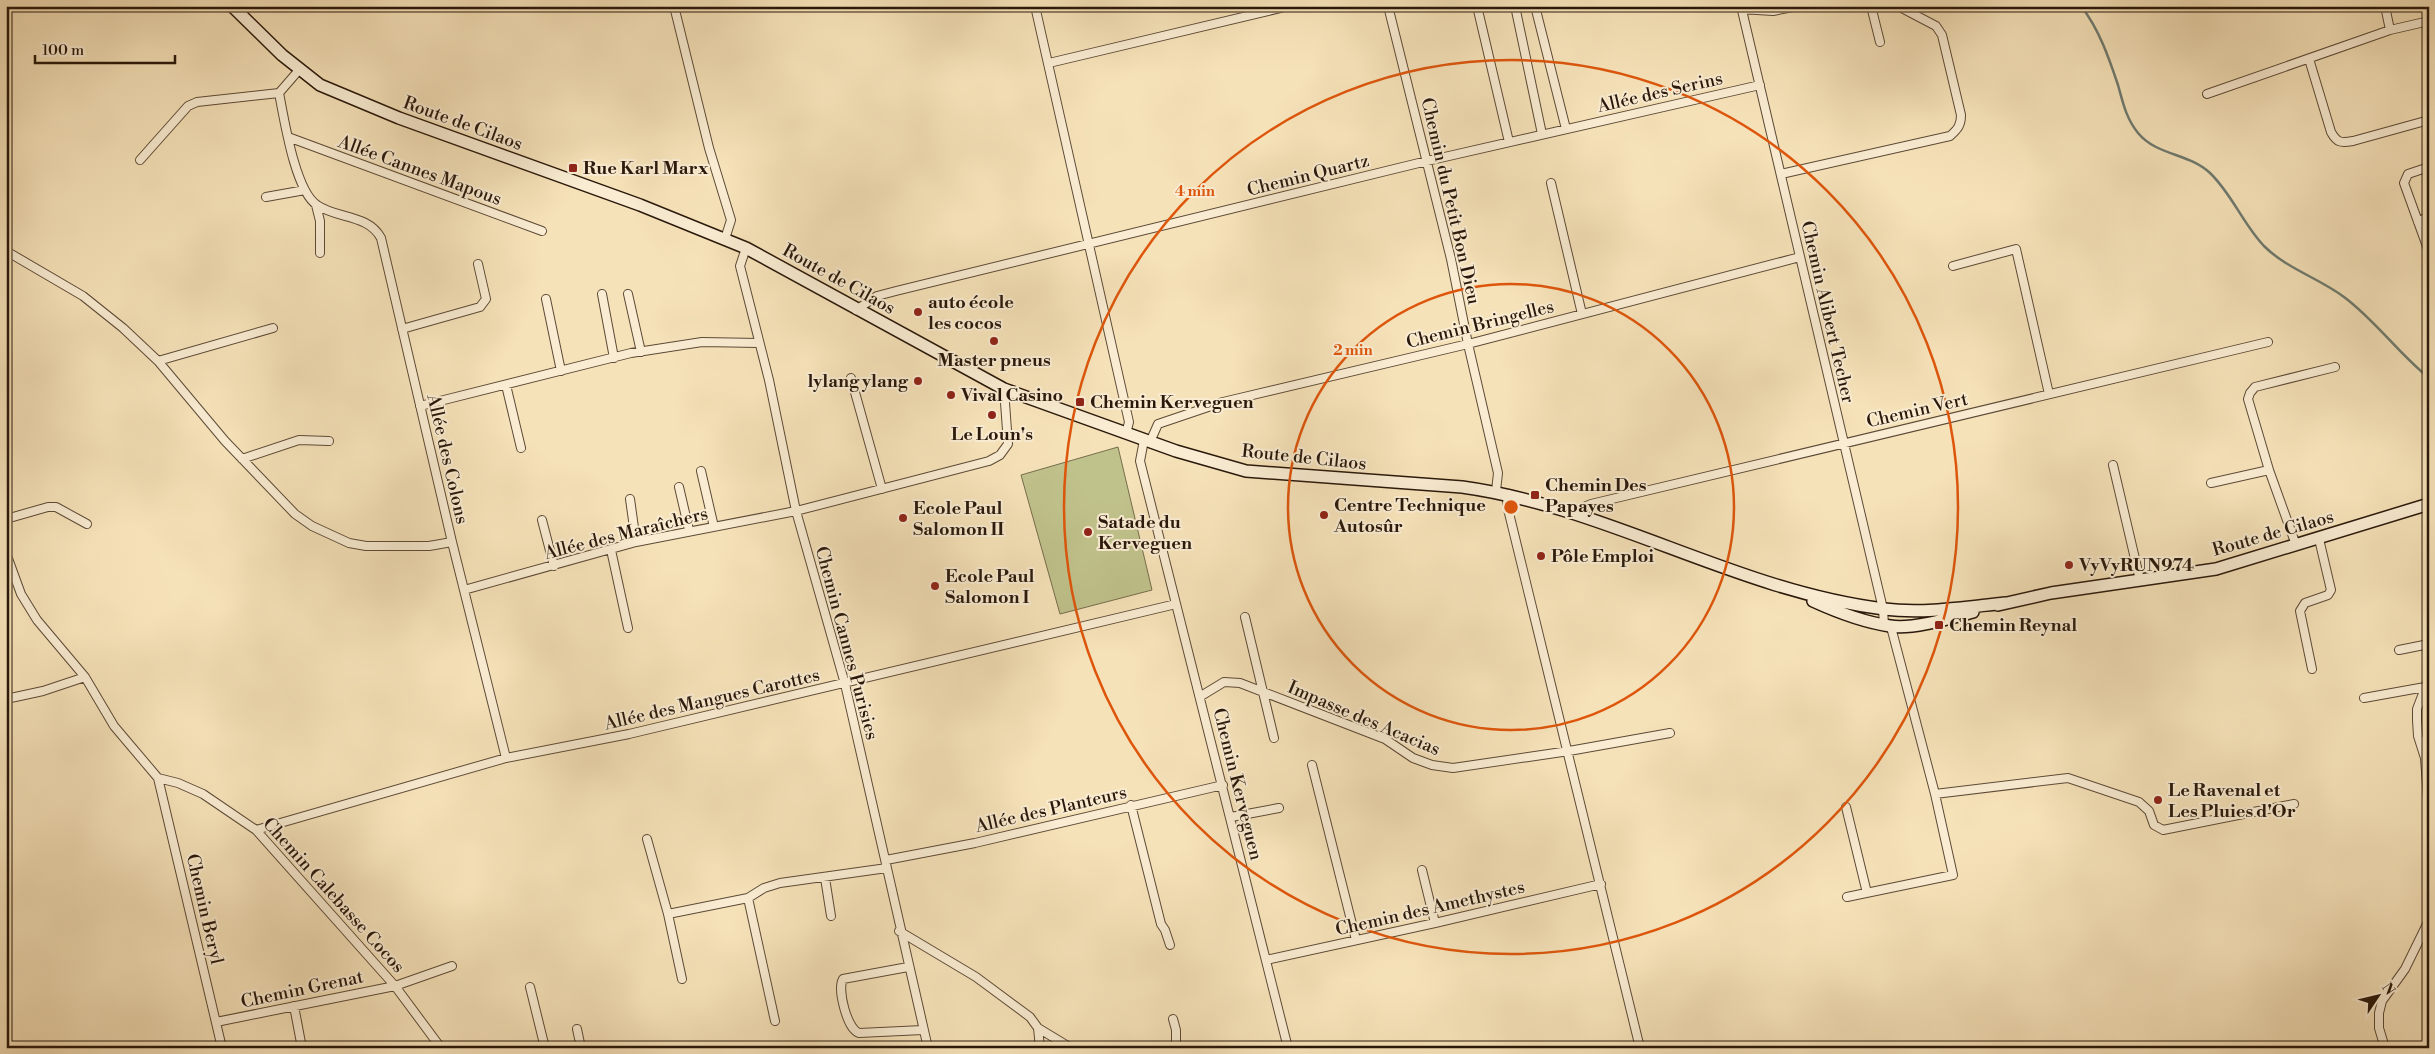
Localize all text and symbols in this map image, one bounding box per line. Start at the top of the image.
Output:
scale bar [35,32,175,64]
text: 100 m [42,41,84,60]
street label: Allée des Serins [1594,67,1725,118]
street label: Route de Cilaos [400,91,526,156]
street label: Chemin du Petit Bon Dieu [1416,96,1486,307]
street label: Allée Cannes Mapous [334,130,505,211]
street label: Chemin Quartz [1245,149,1372,202]
place label: Rue Karl Marx [583,157,709,180]
marker: Rue Karl Marx [567,162,579,174]
text: 4 min [1175,182,1216,201]
street label: Chemin Alibert Techer [1795,219,1860,406]
street label: Route de Cilaos [778,239,899,320]
place label: auto école les cocos [928,291,1014,335]
street label: Chemin Bringelles [1404,295,1557,354]
marker: auto école les cocos [912,306,924,318]
marker: Master pneus [988,335,1000,347]
text: 2 min [1333,341,1373,360]
place label: Master pneus [937,349,1051,372]
place label: lylang ylang [807,370,909,393]
marker: lylang ylang [912,375,924,387]
place label: Vival Casino [960,384,1063,407]
street label: Chemin Vert [1864,388,1971,433]
marker: Vival Casino [945,389,957,401]
street label: Allée des Colons [421,391,474,526]
place label: Chemin Kerveguen [1090,391,1254,414]
marker: Chemin Kerveguen [1074,396,1086,408]
marker: Le Loun's [986,409,998,421]
place label: Le Loun's [951,423,1033,446]
street label: Route de Cilaos [1240,440,1368,476]
place label: Chemin Des Papayes [1545,474,1647,518]
marker: Chemin Des Papayes [1529,489,1541,501]
place label: Centre Technique Autosûr [1333,494,1486,538]
place label: Ecole Paul Salomon II [913,497,1004,541]
centre of rings [1502,498,1520,516]
street label: Allée des Maraîchers [541,502,711,565]
street label: Route de Cilaos [2210,505,2337,562]
marker: Centre Technique Autosûr [1318,509,1330,521]
place label: Satade du Kerveguen [1098,511,1192,555]
marker: Ecole Paul Salomon II [897,512,909,524]
marker: Satade du Kerveguen [1082,526,1094,538]
street label: Chemin Cannes Purisies [810,544,883,743]
place label: Pôle Emploi [1551,545,1654,568]
marker: Pôle Emploi [1535,550,1547,562]
place label: VyVyRUN974 [2078,554,2194,577]
marker: VyVyRUN974 [2063,559,2075,571]
place label: Ecole Paul Salomon I [945,565,1035,609]
marker: Ecole Paul Salomon I [929,580,941,592]
place label: Chemin Reynal [1949,614,2077,637]
marker: Chemin Reynal [1933,619,1945,631]
street label: Allée des Mangues Carottes [601,663,822,736]
street label: Impasse des Acacias [1284,676,1444,761]
street label: Chemin Kerveguen [1207,706,1268,863]
place label: Le Ravenal et Les Pluies d'Or [2168,779,2296,823]
street label: Allée des Planteurs [972,781,1129,838]
marker: Le Ravenal et Les Pluies d'Or [2152,794,2164,806]
street label: Chemin Calebasse Cocos [258,813,410,978]
street label: Chemin Beryl [181,852,229,967]
street label: Chemin des Amethystes [1333,875,1527,941]
street label: Chemin Grenat [239,965,366,1014]
north arrow [2352,972,2402,1022]
text: N [2377,979,2398,999]

